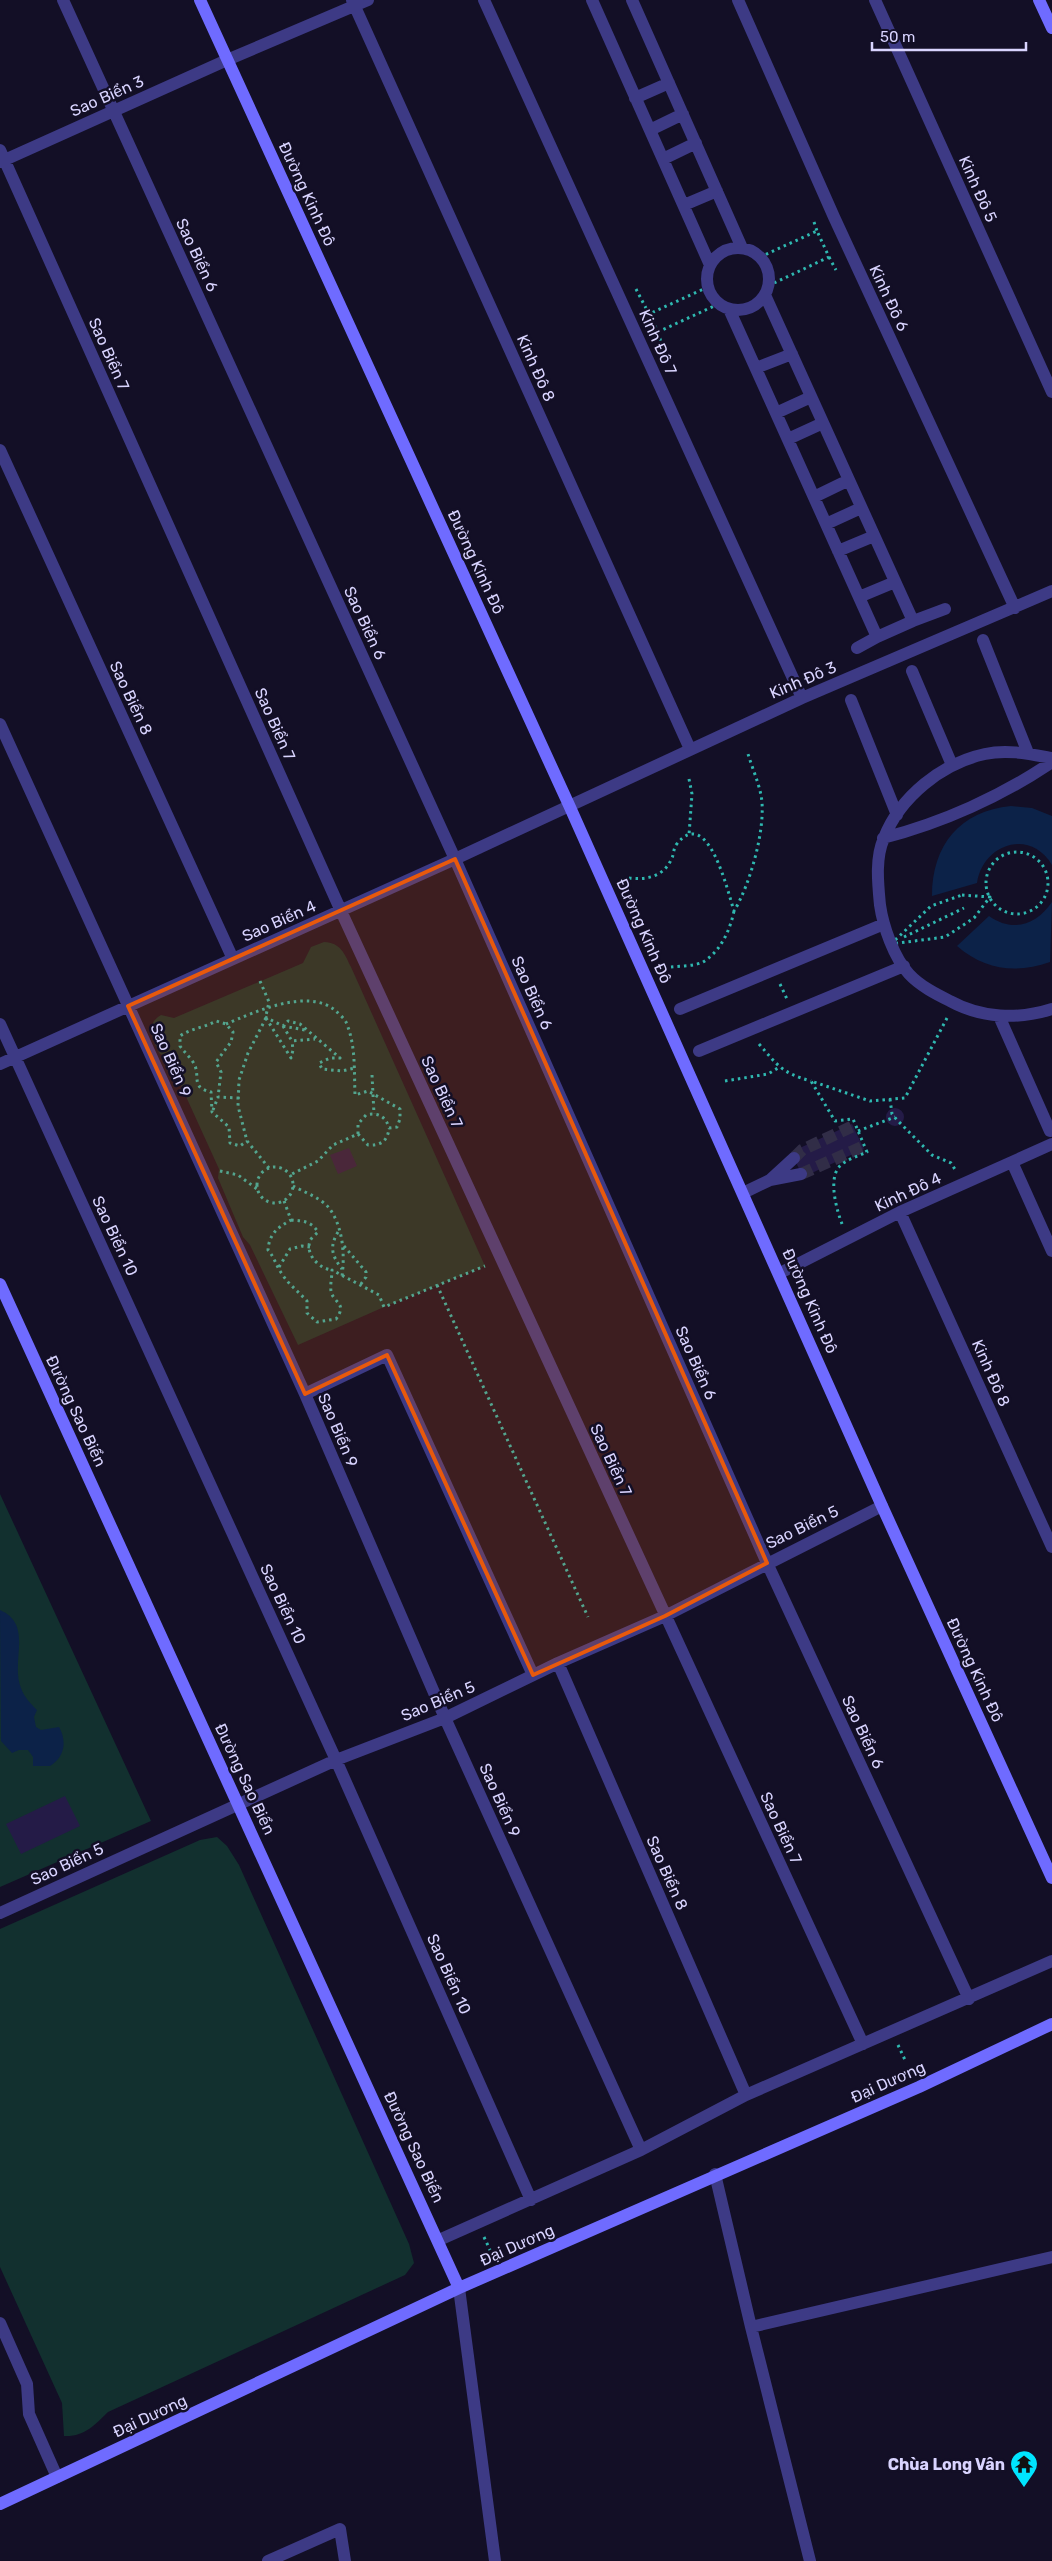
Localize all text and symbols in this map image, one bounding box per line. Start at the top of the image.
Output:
scale bar [872,20,1026,52]
text: 50 m [880,28,915,46]
street label: Sao Biển 3 [67,71,147,121]
street label: Đường Kinh Đô [275,139,339,249]
street label: Kinh Đô 5 [955,153,1001,225]
street label: Sao Biển 6 [172,215,222,295]
street label: Kinh Đô 6 [865,262,913,334]
street label: Kinh Đô 7 [635,306,681,378]
street label: Sao Biển 7 [85,315,133,393]
street label: Kinh Đô 8 [513,332,559,404]
street label: Đường Kinh Đô [444,507,508,617]
street label: Sao Biển 6 [340,583,390,663]
street label: Kinh Đô 3 [767,657,839,703]
street label: Sao Biển 8 [106,658,156,738]
street label: Sao Biển 7 [251,685,299,763]
street label: Đường Kinh Đô [612,876,676,986]
street label: Sao Biển 4 [239,896,319,946]
street label: Sao Biển 6 [507,953,557,1033]
street label: Sao Biển 9 [146,1020,196,1100]
street label: Sao Biển 7 [417,1053,467,1131]
street label: Kinh Đô 4 [872,1168,944,1216]
street label: Sao Biển 10 [88,1193,142,1279]
street label: Đường Kinh Đô [778,1246,842,1356]
street label: Sao Biển 6 [671,1323,721,1403]
street label: Kinh Đô 8 [968,1337,1014,1409]
street label: Đường Sao Biển [42,1352,110,1470]
street label: Sao Biển 9 [314,1390,362,1470]
street label: Sao Biển 7 [586,1421,636,1499]
street label: Sao Biển 5 [763,1501,841,1553]
street label: Sao Biển 10 [256,1561,310,1647]
street label: Đường Kinh Đô [943,1615,1007,1725]
street label: Sao Biển 5 [398,1677,478,1725]
street label: Sao Biển 6 [838,1692,888,1772]
street label: Đường Sao Biển [211,1720,279,1838]
street label: Sao Biển 9 [475,1760,525,1840]
street label: Sao Biển 7 [756,1789,806,1867]
street label: Sao Biển 8 [642,1833,692,1913]
street label: Sao Biển 5 [27,1839,107,1889]
street label: Sao Biển 10 [423,1931,475,2017]
street label: Đại Dương [848,2057,928,2107]
street label: Đường Sao Biển [380,2088,448,2206]
street label: Đại Dương [477,2220,557,2270]
street label: Đại Dương [110,2391,190,2441]
temple icon: Chùa Long Vân [1009,2449,1039,2488]
place label: Chùa Long Vân [888,2455,1005,2474]

